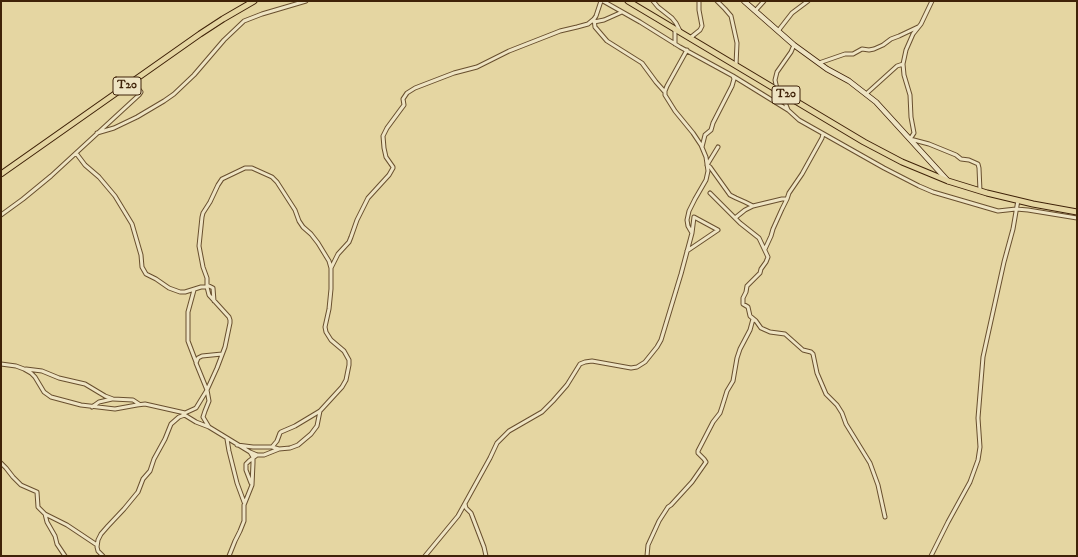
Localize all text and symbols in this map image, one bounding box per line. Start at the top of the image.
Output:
road number: T20 [113,77,141,95]
road number: T20 [772,86,800,104]

